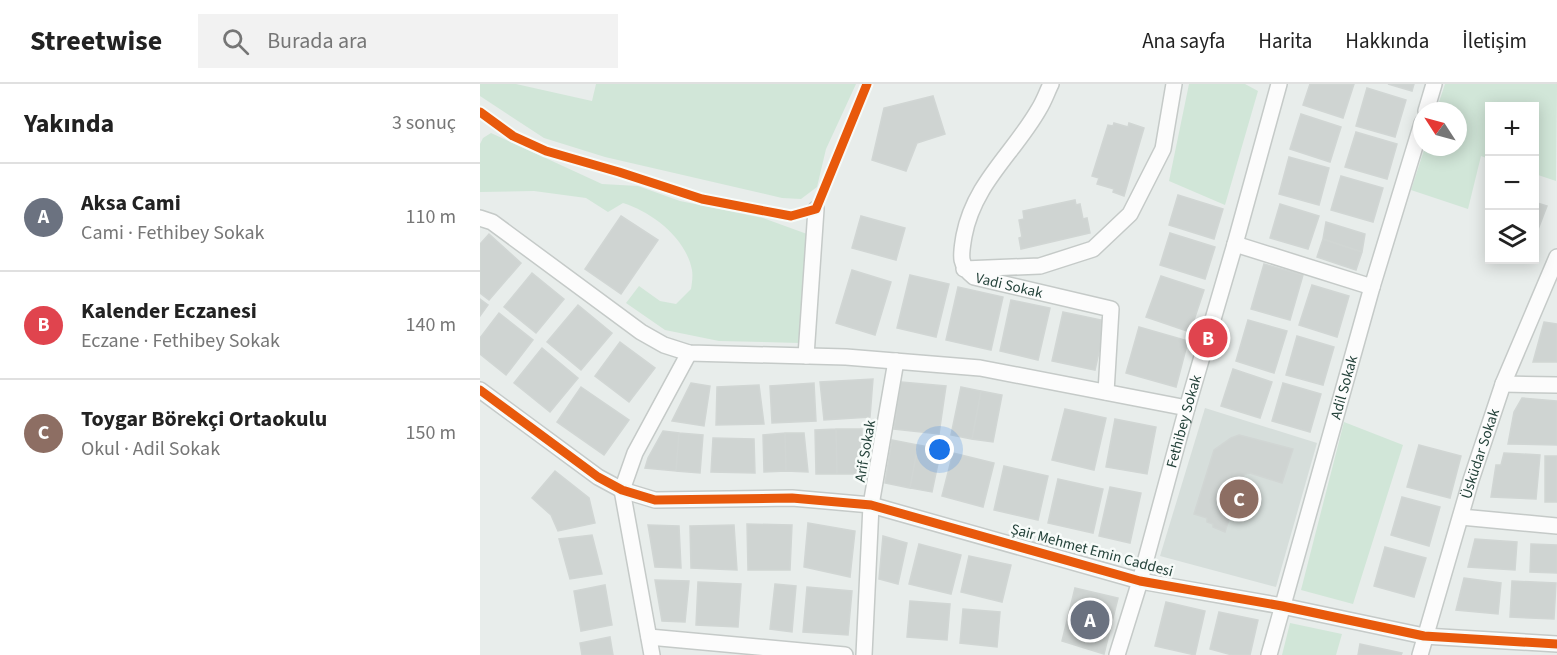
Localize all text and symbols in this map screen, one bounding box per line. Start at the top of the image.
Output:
search box [198,14,618,68]
text: Streetwise [30,21,162,61]
icon: search [219,25,252,58]
text: Burada ara [267,25,367,57]
text: Ana sayfa [1142,26,1225,56]
text: Harita [1258,26,1312,56]
text: Hakkında [1345,26,1429,56]
text: İletişim [1462,26,1527,56]
north arrow [1413,102,1467,156]
map controls [1485,102,1539,264]
button: + [1485,102,1539,156]
text: Yakında [24,105,114,142]
text: 3 sonuç [392,109,456,137]
button: − [1485,156,1539,210]
text: Aksa Cami [81,187,181,219]
text: A [38,203,49,231]
text: 110 m [406,203,456,231]
button: layers [1485,210,1539,264]
text: Cami · Fethibey Sokak [81,219,265,247]
street label: Vadi Sokak [973,268,1045,304]
text: Kalender Eczanesi [81,295,257,327]
text: B [37,311,50,339]
text: 140 m [406,311,456,339]
pin: B [1188,316,1228,360]
text: Eczane · Fethibey Sokak [81,327,280,355]
street label: Adil Sokak [1325,353,1363,422]
street label: Fethibey Sokak [1161,372,1207,470]
text: Toygar Börekçi Ortaokulu [81,403,327,435]
street label: Üsküdar Sokak [1456,405,1505,502]
street label: Arif Sokak [850,418,881,484]
text: C [38,419,49,447]
text: 150 m [406,419,456,447]
text: Okul · Adil Sokak [81,435,220,463]
your location [925,435,954,464]
pin: C [1220,476,1258,522]
street label: Şair Mehmet Emin Caddesi [1008,519,1175,582]
pin: A [1070,598,1110,642]

